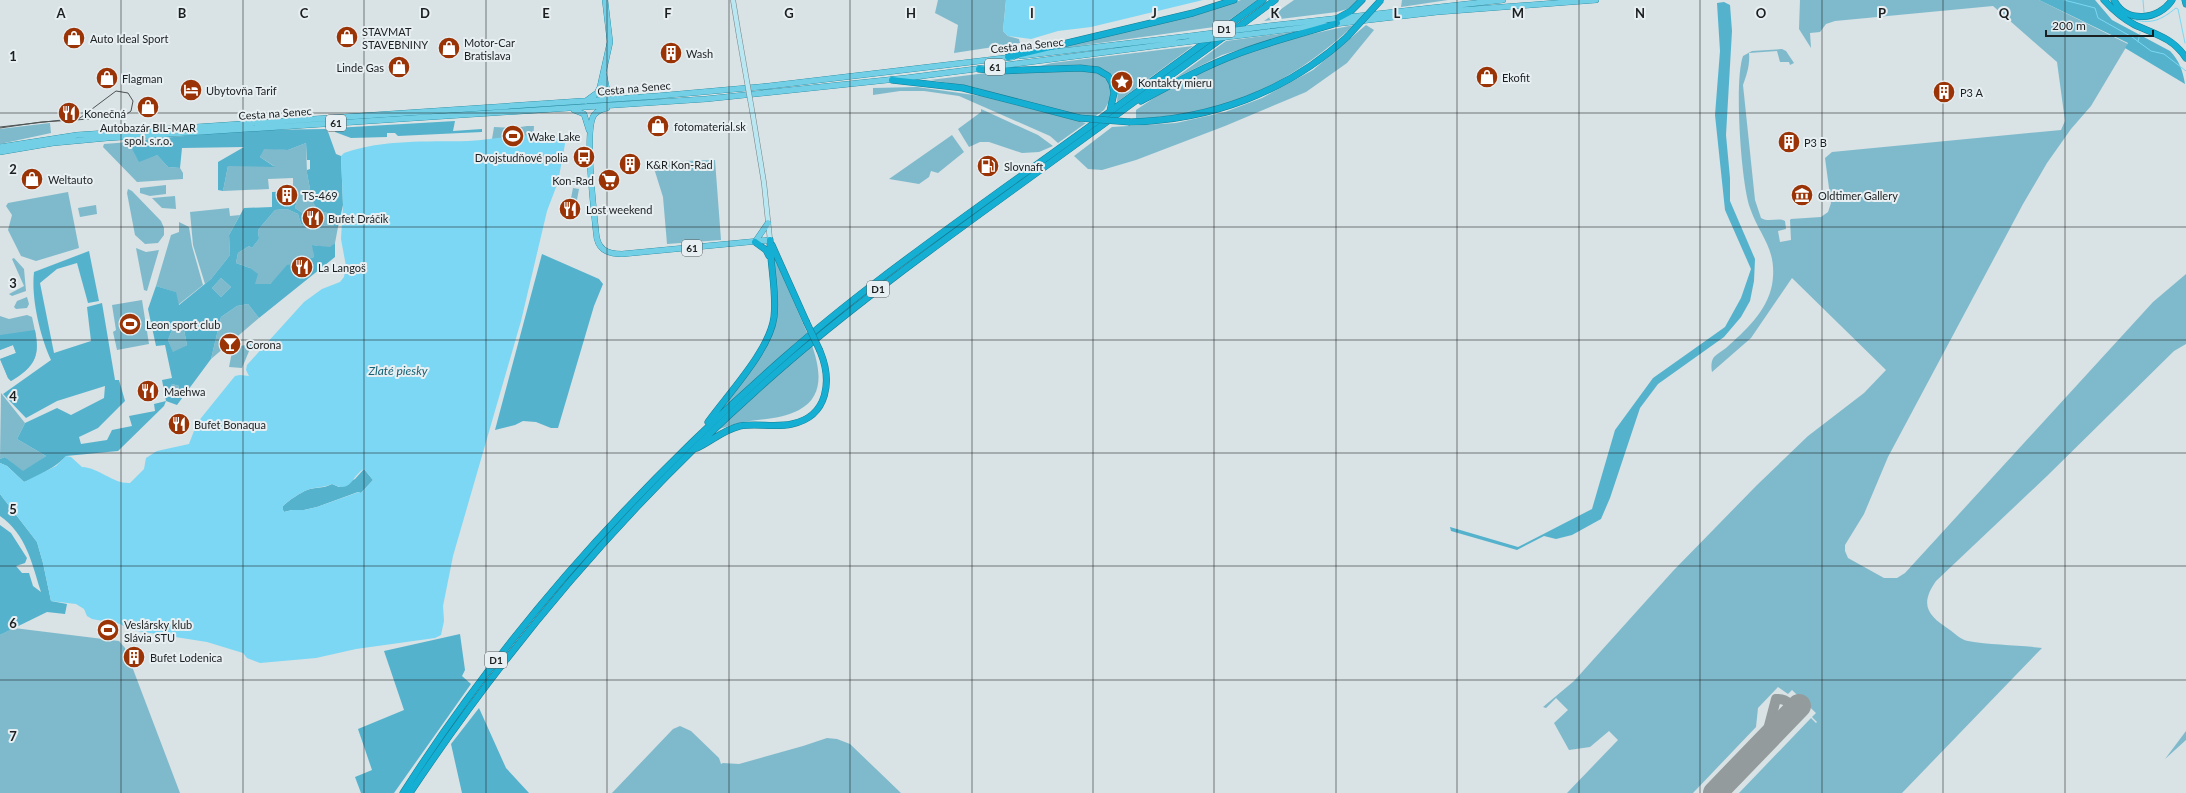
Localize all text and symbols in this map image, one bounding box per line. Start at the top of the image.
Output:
text: A [55,5,66,21]
text: B [178,5,187,21]
text: C [300,5,309,21]
text: D [420,5,430,21]
text: E [542,5,550,21]
text: F [664,5,672,21]
text: G [784,5,794,21]
text: H [906,5,916,21]
text: I [1030,5,1034,21]
text: J [1151,5,1157,21]
text: K [1271,5,1281,21]
text: L [1394,5,1401,21]
text: M [1512,5,1524,21]
text: N [1635,5,1645,21]
text: O [1756,5,1767,21]
text: P [1878,5,1886,21]
text: Q [1999,5,2010,21]
scale bar [2046,12,2153,38]
text: 200 m [2052,18,2086,33]
road number: D1 [1213,21,1235,37]
shop icon: STAVMAT STAVEBNINY [334,24,360,50]
shop icon: Auto Ideal Sport [61,25,87,51]
place label: STAVMAT STAVEBNINY [362,25,428,51]
place label: Auto Ideal Sport [90,32,168,45]
shop icon: Motor-Car Bratislava [436,35,462,61]
street label: Cesta na Senec [990,35,1064,55]
place label: Motor-Car Bratislava [464,36,515,62]
building icon: Wash [658,40,684,66]
place label: Wash [686,47,713,60]
text: 1 [9,48,17,64]
shop icon: Linde Gas [386,54,412,80]
road number: 61 [985,59,1005,75]
place label: Linde Gas [337,61,384,74]
shop icon: Ekofit [1474,64,1500,90]
shop icon: Flagman [94,65,120,91]
place icon: Kontakty mieru [1109,69,1135,95]
place label: Ekofit [1502,71,1530,84]
place label: Flagman [122,72,163,85]
place label: Kontakty mieru [1138,76,1212,89]
hotel icon: Ubytovňa Tarif [178,77,204,103]
street label: Cesta na Senec [597,78,671,98]
building icon: P3 A [1931,79,1957,105]
place label: Ubytovňa Tarif [206,84,277,97]
place label: P3 A [1960,86,1983,99]
shop icon: Autobazár BIL-MAR spol. s.r.o. [135,94,161,120]
restaurant icon: Konečná [56,100,82,126]
street label: Cesta na Senec [238,104,312,122]
place label: Konečná [84,107,126,120]
shop icon: fotomaterial.sk [645,113,671,139]
road number: 61 [326,115,346,131]
place label: fotomaterial.sk [674,120,746,133]
place label: Autobazár BIL-MAR spol. s.r.o. [100,121,196,147]
sports icon: Wake Lake [500,123,526,149]
building icon: P3 B [1776,129,1802,155]
place label: Wake Lake [528,130,581,143]
place label: P3 B [1804,136,1827,149]
bus stop icon: Dvojstudňové polia [571,144,597,170]
place label: Dvojstudňové polia [475,151,568,164]
building icon: K&R Kon-Rad [617,151,643,177]
fuel station icon: Slovnaft [975,153,1001,179]
place label: K&R Kon-Rad [646,158,713,171]
place label: Slovnaft [1004,160,1044,173]
text: 2 [9,161,17,177]
shop icon: Weltauto [19,166,45,192]
supermarket icon: Kon-Rad [596,167,622,193]
place label: Weltauto [48,173,93,186]
place label: Kon-Rad [552,174,594,187]
building icon: TS-469 [274,182,300,208]
museum icon: Oldtimer Gallery [1789,182,1815,208]
place label: TS-469 [302,189,338,202]
place label: Oldtimer Gallery [1818,189,1898,202]
restaurant icon: Lost weekend [557,196,583,222]
place label: Lost weekend [586,203,652,216]
restaurant icon: Bufet Dráčik [300,205,326,231]
place label: Bufet Dráčik [328,212,389,225]
road number: 61 [682,240,702,256]
restaurant icon: La Langoš [289,254,315,280]
place label: La Langoš [318,261,366,274]
text: 3 [9,275,17,291]
road number: D1 [867,281,889,297]
sports icon: Leon sport club [117,311,143,337]
place label: Leon sport club [146,318,220,331]
bar icon: Corona [217,331,243,357]
place label: Corona [246,338,281,351]
water label: Zlaté piesky [367,363,428,378]
restaurant icon: Maehwa [135,378,161,404]
place label: Maehwa [164,385,205,398]
text: 4 [9,388,17,404]
restaurant icon: Bufet Bonaqua [166,411,192,437]
place label: Bufet Bonaqua [194,418,266,431]
text: 5 [9,501,17,517]
text: 6 [9,615,17,631]
sports icon: Veslársky klub Slávia STU [95,617,121,643]
place label: Veslársky klub Slávia STU [124,618,192,644]
building icon: Bufet Lodenica [121,644,147,670]
place label: Bufet Lodenica [150,651,222,664]
road number: D1 [485,652,507,668]
text: 7 [9,728,17,744]

